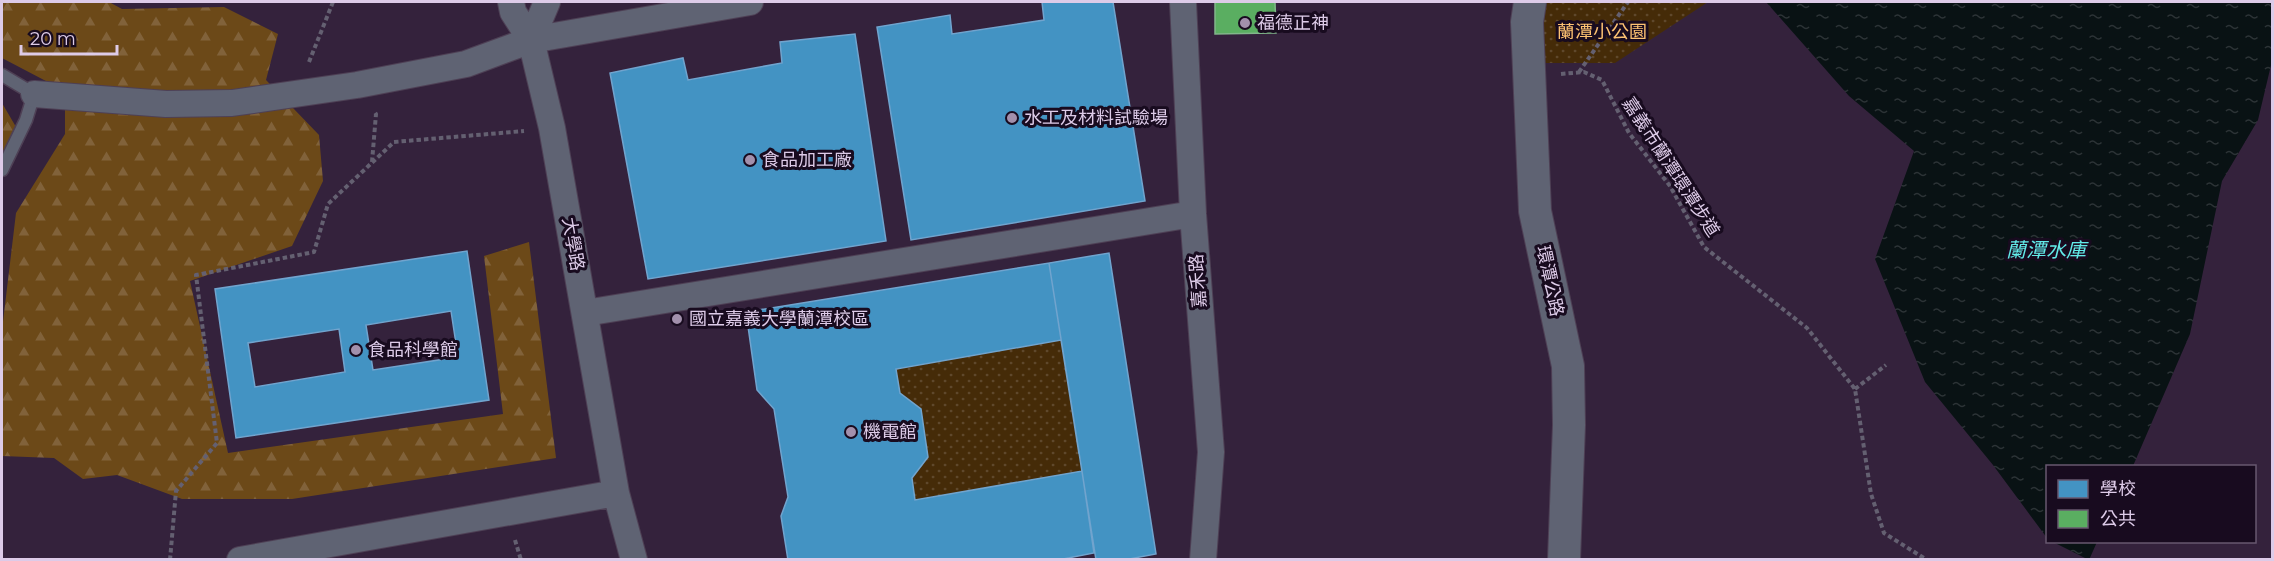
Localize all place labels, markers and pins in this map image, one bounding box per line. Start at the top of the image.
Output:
place label: 福德正神 [1257,12,1329,34]
marker: 福德正神 [1238,16,1252,30]
place label: 水工及材料試驗場 [1024,107,1168,129]
marker: 水工及材料試驗場 [1005,111,1019,125]
place label: 食品加工廠 [762,149,852,171]
marker: 食品加工廠 [743,153,757,167]
place label: 國立嘉義大學蘭潭校區 [689,308,869,330]
marker: 國立嘉義大學蘭潭校區 [670,312,684,326]
place label: 食品科學館 [368,339,458,361]
marker: 食品科學館 [349,343,363,357]
place label: 機電館 [863,421,917,443]
marker: 機電館 [844,425,858,439]

